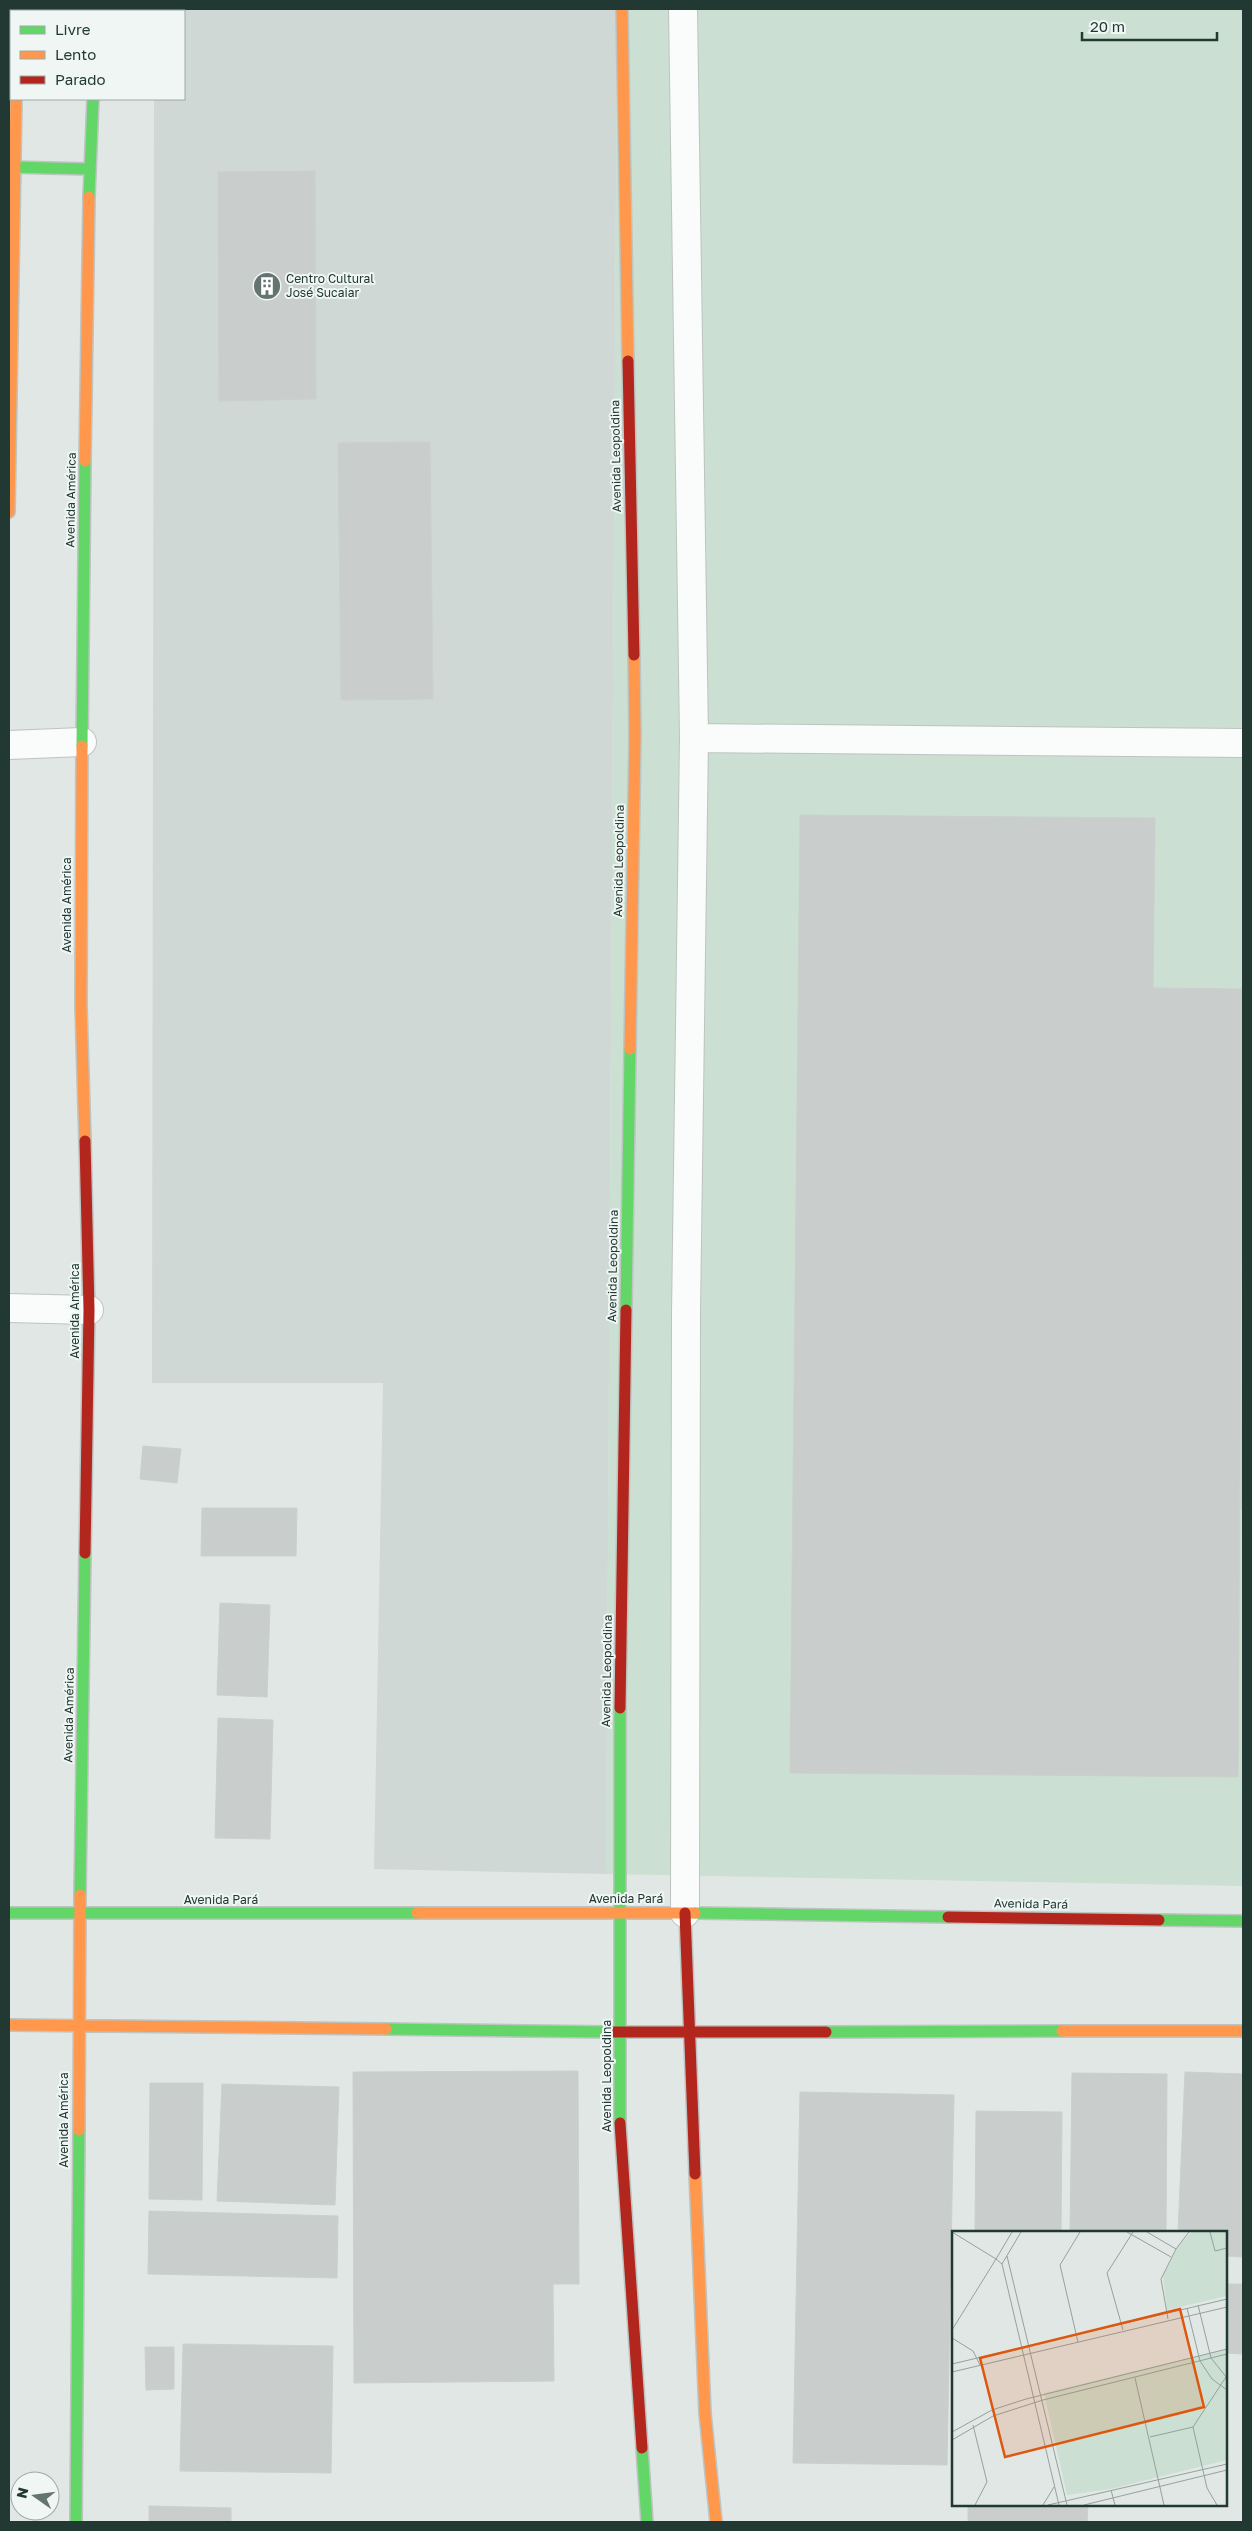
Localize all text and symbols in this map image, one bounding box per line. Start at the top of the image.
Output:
legend [10,10,185,100]
scale bar [1082,10,1217,42]
text: 20 m [1090,17,1125,35]
text: Livre [55,20,91,38]
text: Lento [55,45,96,63]
text: Parado [55,70,106,88]
building icon: Centro Cultural José Sucaiar [252,271,282,301]
place label: Centro Cultural José Sucaiar [286,271,374,300]
street label: Avenida Leopoldina [607,400,624,512]
street label: Avenida América [62,452,79,548]
street label: Avenida Leopoldina [610,805,627,917]
street label: Avenida América [59,857,74,953]
street label: Avenida Leopoldina [604,1210,621,1322]
street label: Avenida América [67,1263,82,1359]
street label: Avenida Leopoldina [598,1615,615,1727]
street label: Avenida América [60,1667,77,1763]
street label: Avenida Pará [589,1891,663,1906]
street label: Avenida Pará [184,1892,258,1907]
street label: Avenida Pará [994,1895,1068,1912]
street label: Avenida Leopoldina [599,2020,614,2132]
street label: Avenida América [56,2072,71,2168]
inset map [952,2231,1227,2506]
north arrow [10,2471,60,2521]
text: N [12,2486,31,2500]

